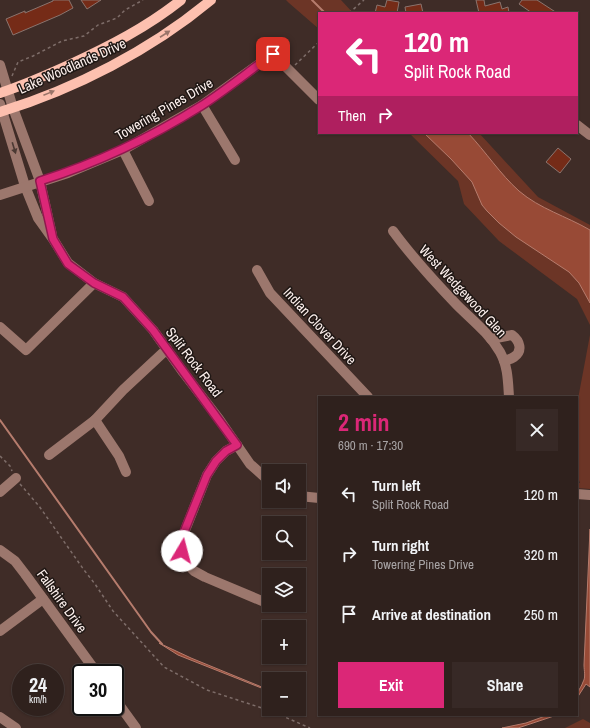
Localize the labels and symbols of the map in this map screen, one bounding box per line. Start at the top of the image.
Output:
one-way arrow [159,31,171,38]
street label: Lake Woodlands Drive [15,34,129,98]
pin [256,37,290,71]
street label: Towering Pines Drive [112,74,216,144]
one-way arrow [44,90,56,96]
one-way arrow [11,143,17,155]
street label: West Wedgewood Glen [415,241,511,341]
street label: Indian Clover Drive [280,284,360,368]
street label: Split Rock Road [162,323,226,401]
position arrow [161,530,203,572]
street label: Fallshire Drive [33,566,91,636]
speed limit sign: 30 [72,664,124,716]

